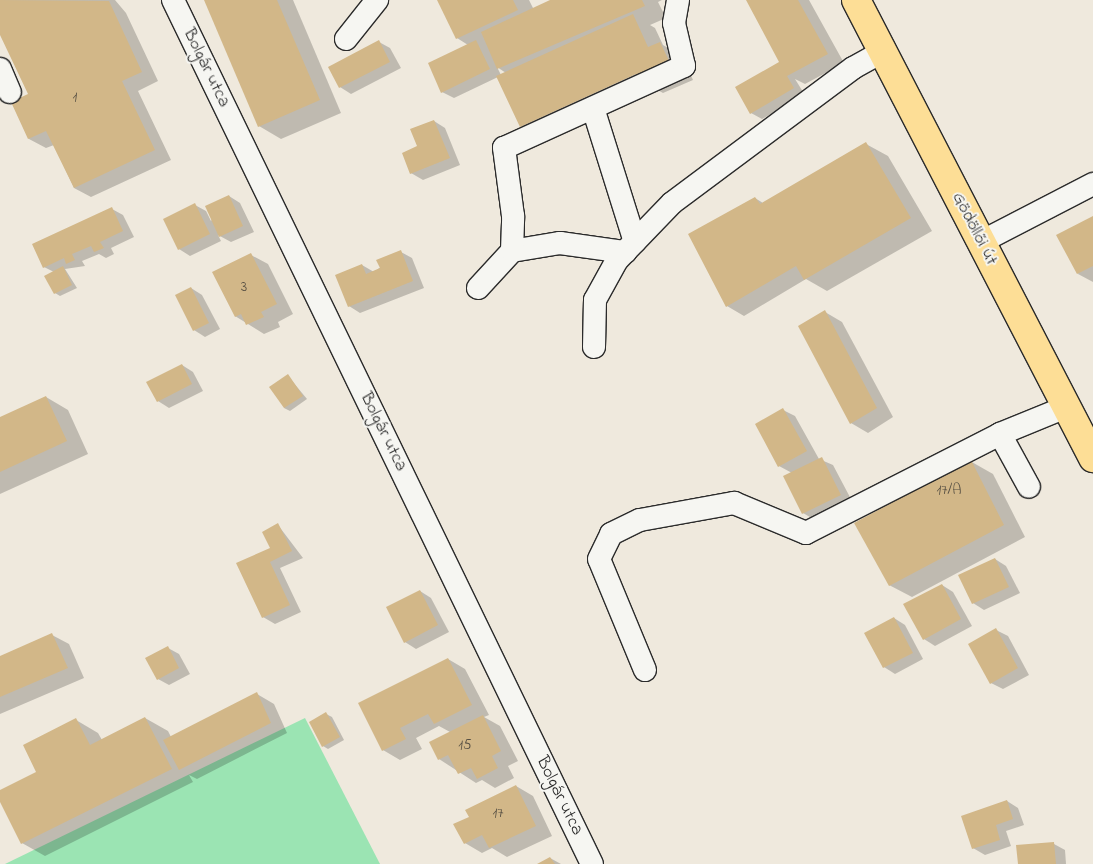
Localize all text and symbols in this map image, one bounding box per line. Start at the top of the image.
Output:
street label: Bolgár utca [178,25,234,111]
house number: 1 [73,89,77,107]
street label: Gödöllői út [946,189,1002,269]
house number: 3 [241,279,247,297]
street label: Bolgár utca [355,389,411,475]
house number: 17/A [937,482,961,500]
house number: 15 [458,737,472,755]
street label: Bolgár utca [531,753,587,839]
house number: 17 [493,805,503,823]

